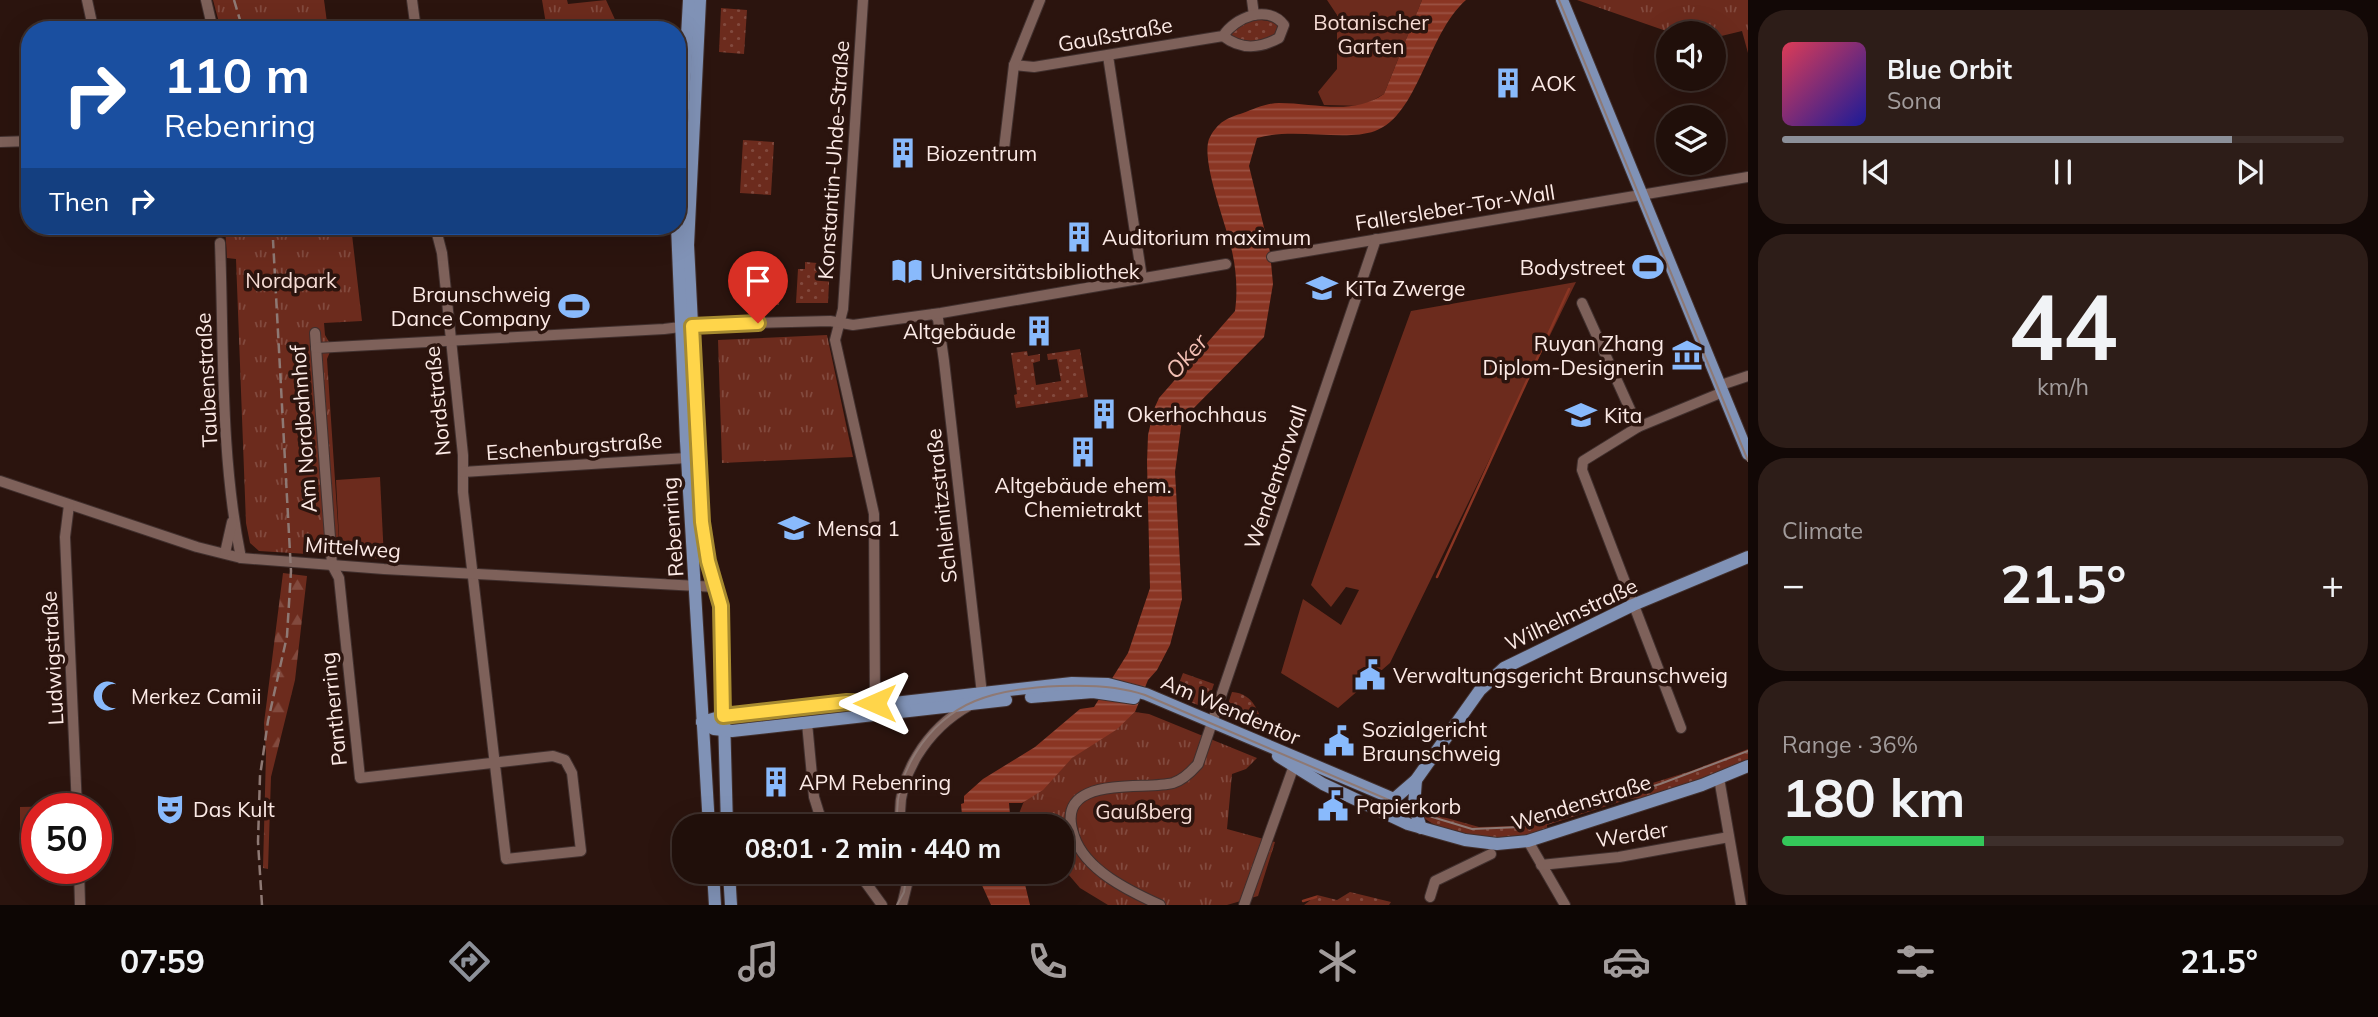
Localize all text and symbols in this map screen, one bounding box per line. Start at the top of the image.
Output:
park label: Botanischer Garten [1313,9,1429,59]
street label: Gaußstraße [1056,11,1174,57]
map controls [1656,21,1726,175]
button: sound [1656,21,1726,91]
street label: Konstantin-Uhde-Straße [812,40,854,280]
text: 110 m [164,44,310,105]
icon: right [49,49,140,140]
text: Blue Orbit [1887,53,2012,86]
building icon: AOK [1491,66,1525,100]
place label: AOK [1531,70,1576,96]
text: Sona [1887,86,1942,115]
text: Rebenring [164,105,316,145]
button: layers [1656,105,1726,175]
building icon: Biozentrum [886,136,920,170]
place label: Biozentrum [926,140,1037,166]
icon: previous [1857,153,1895,191]
icon: pause [2044,153,2082,191]
icon: next [2231,153,2269,191]
street label: Fallersleber-Tor-Wall [1353,178,1557,236]
icon: right [123,182,161,220]
text: Then [49,185,109,218]
building icon: Auditorium maximum [1062,220,1096,254]
place label: Auditorium maximum [1102,224,1311,250]
sports icon: Bodystreet [1631,250,1665,284]
pin [728,251,788,323]
library icon: Universitätsbibliothek [890,254,924,288]
place label: Bodystreet [1520,254,1625,280]
place label: Universitätsbibliothek [930,258,1140,284]
icon: arrive [739,262,777,300]
park label: Nordpark [245,267,337,293]
text: 44 [2008,269,2118,383]
school or university icon: KiTa Zwerge [1305,271,1339,305]
place label: KiTa Zwerge [1345,275,1466,301]
place label: Braunschweig Dance Company [391,281,551,331]
sports icon: Braunschweig Dance Company [557,289,591,323]
street label: Taubenstraße [189,312,223,448]
building icon: Altgebäude [1022,314,1056,348]
place label: Altgebäude [903,318,1016,344]
water label: Oker [1159,326,1214,384]
place label: Ruyan Zhang Diplom-Designerin [1482,330,1664,380]
museum icon: Ruyan Zhang Diplom-Designerin [1670,338,1704,372]
street label: Am Nordbahnhof [284,343,322,514]
street label: Nordstraße [418,345,456,457]
text: km/h [2037,372,2089,401]
building icon: Okerhochhaus [1087,397,1121,431]
school or university icon: Kita [1564,398,1598,432]
place label: Okerhochhaus [1127,401,1267,427]
street label: Wendentorwall [1238,402,1312,552]
place label: Kita [1604,402,1642,428]
street label: Eschenburgstraße [485,427,663,465]
street label: Schleinitzstraße [920,427,962,585]
building icon: Altgebäude ehem. Chemietrakt [1066,435,1100,469]
place label: Altgebäude ehem. Chemietrakt [995,472,1171,522]
street label: Rebenring [656,476,688,578]
school or university icon: Mensa 1 [777,511,811,545]
place label: Mensa 1 [817,515,900,541]
text: Climate [1782,516,1863,545]
street label: Mittelweg [304,531,402,563]
text: 21.5° [2000,551,2126,616]
text: − [1782,560,1805,608]
text: + [2321,560,2344,608]
street label: Wilhelmstraße [1501,572,1641,656]
street label: Ludwigstraße [36,590,68,726]
street label: Pantherring [314,651,352,767]
public building icon: Verwaltungsgericht Braunschweig [1353,658,1387,692]
place label: Verwaltungsgericht Braunschweig [1393,662,1728,688]
position arrow [838,666,912,740]
street label: Am Wendentor [1158,668,1305,750]
mosque icon: Merkez Camii [91,679,125,713]
place label: Merkez Camii [131,683,261,709]
place label: Sozialgericht Braunschweig [1362,716,1501,766]
public building icon: Sozialgericht Braunschweig [1322,724,1356,758]
text: Range · 36% [1782,730,1918,759]
building icon: APM Rebenring [759,765,793,799]
text: 180 km [1782,765,1965,830]
street label: Wendenstraße [1508,768,1654,836]
place label: APM Rebenring [799,769,951,795]
public building icon: Papierkorb [1316,789,1350,823]
theatre icon: Das Kult [153,792,187,826]
speed limit sign: 50 [21,793,112,884]
place label: Papierkorb [1356,793,1461,819]
place label: Das Kult [193,796,275,822]
park label: Gaußberg [1095,798,1193,824]
street label: Werder [1594,815,1670,853]
text: 08:01 · 2 min · 440 m [745,832,1001,865]
icon: directions [445,937,494,986]
icon: music [734,937,783,986]
icon: phone [1023,937,1072,986]
icon: climate [1313,937,1362,986]
icon: car [1602,937,1651,986]
icon: filters [1891,937,1940,986]
text: 07:59 [120,941,205,981]
text: 21.5° [2180,941,2258,981]

